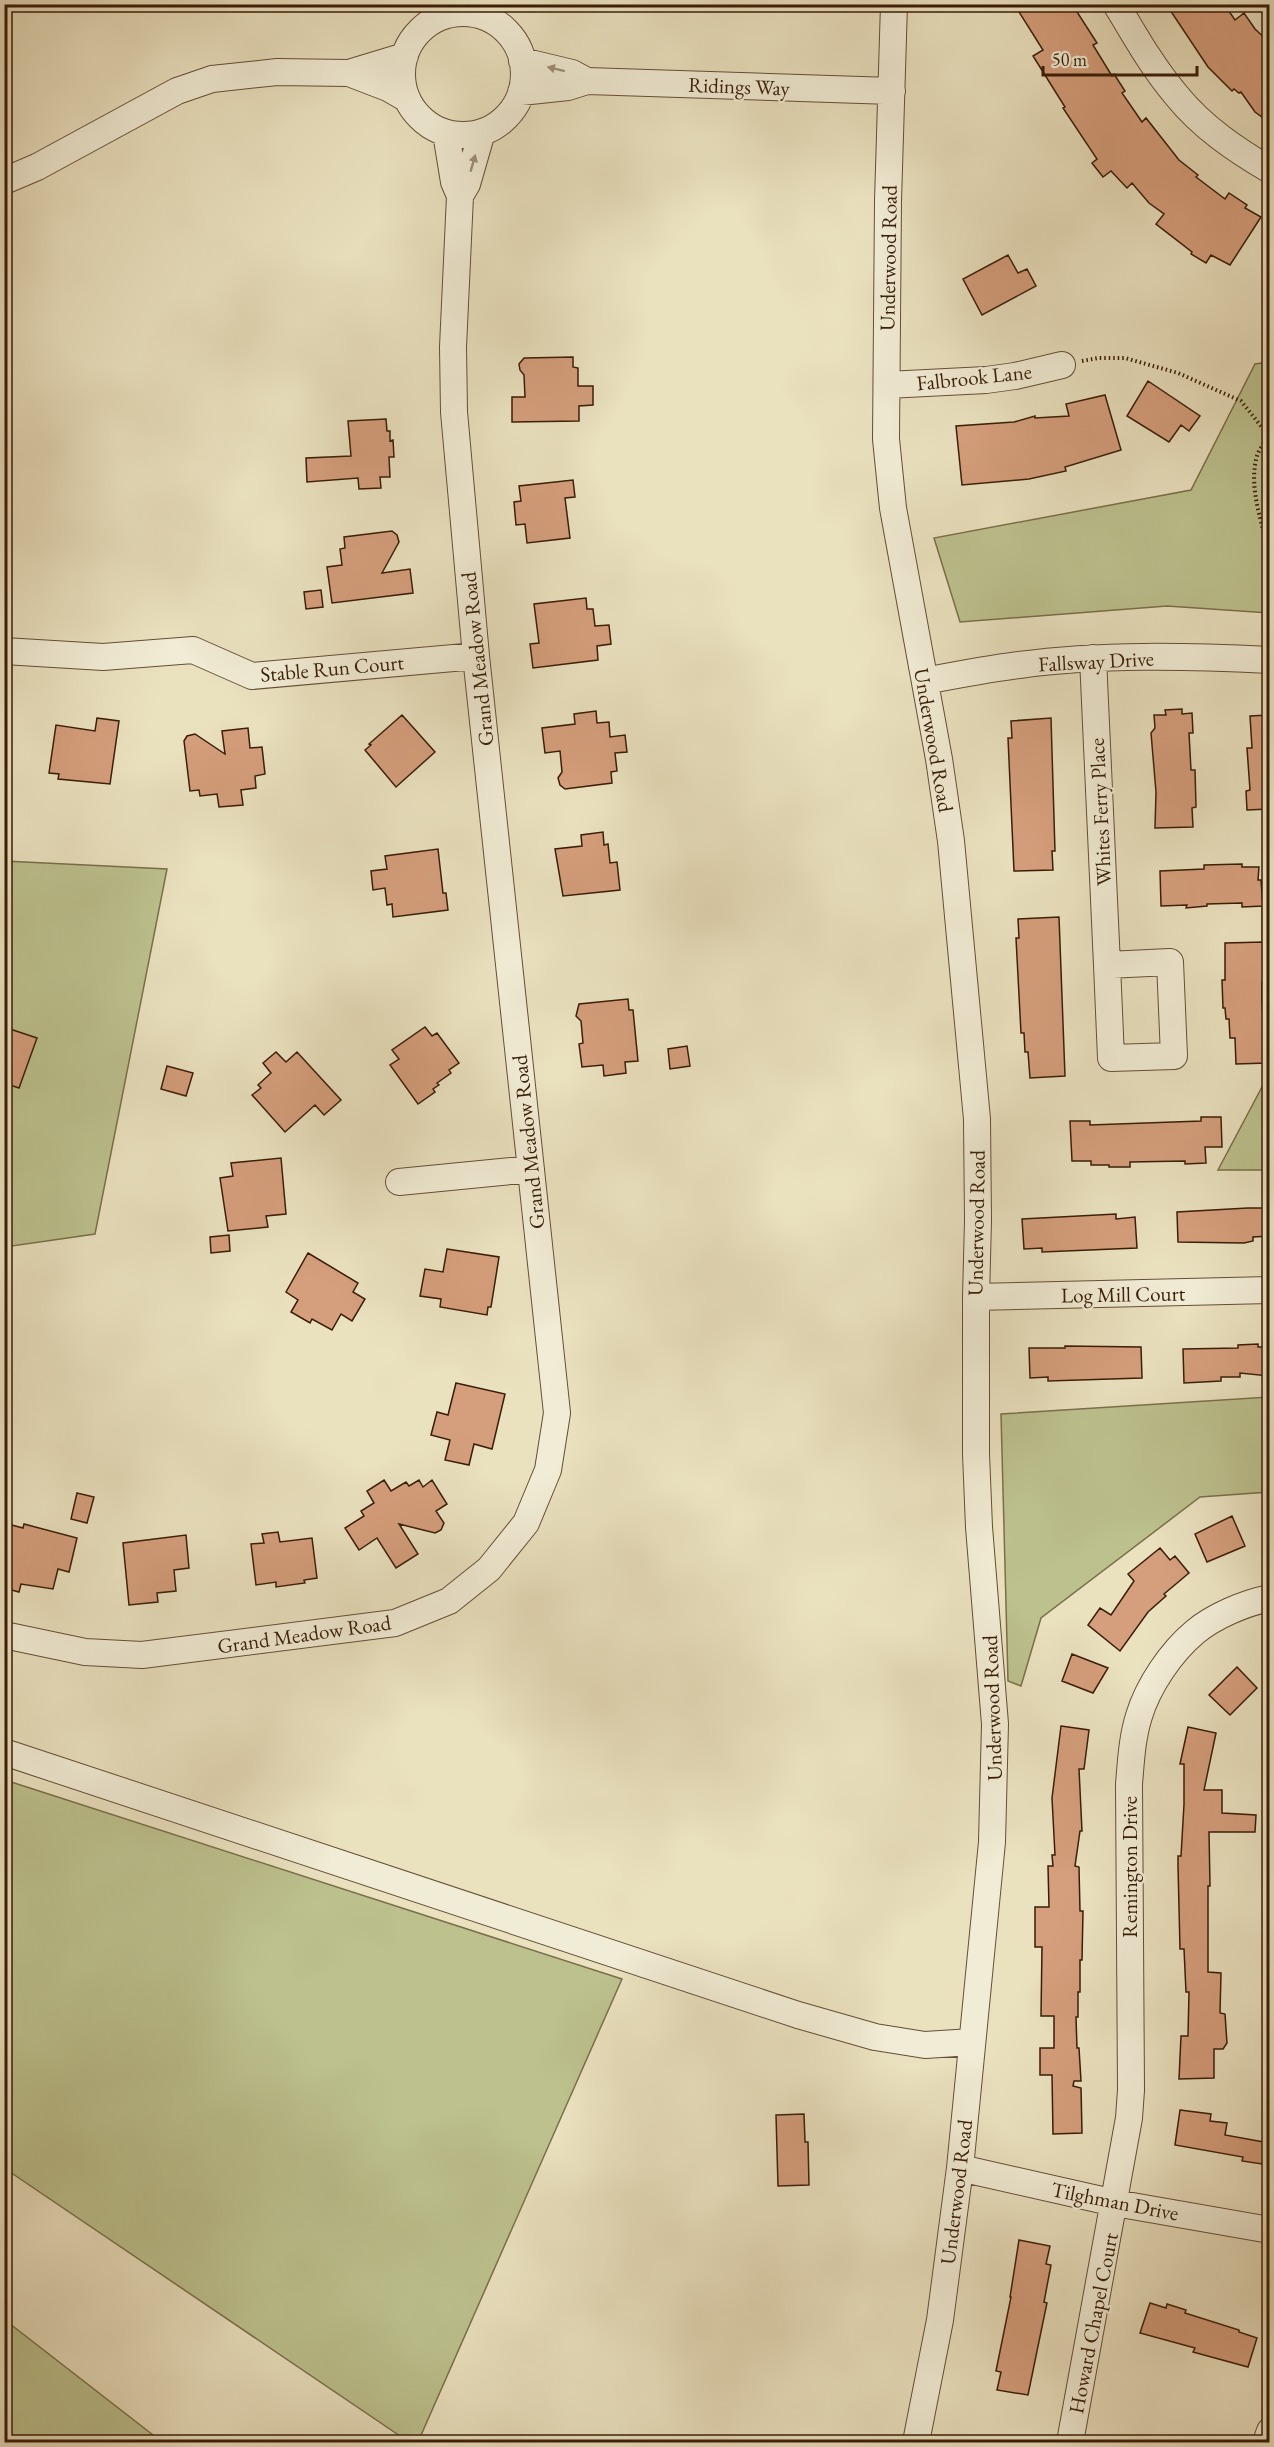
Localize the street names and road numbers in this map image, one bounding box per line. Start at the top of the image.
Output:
street label: Ridings Way [688,71,791,101]
street label: Underwood Road [873,184,903,331]
street label: Falbrook Lane [915,358,1033,396]
street label: Grand Meadow Road [454,570,500,747]
street label: Fallsway Drive [1037,644,1155,678]
street label: Stable Run Court [259,648,405,688]
street label: Underwood Road [908,666,960,815]
street label: Whites Ferry Place [1083,737,1117,887]
street label: Grand Meadow Road [505,1053,551,1230]
street label: Underwood Road [961,1149,991,1296]
street label: Log Mill Court [1061,1279,1186,1309]
street label: Grand Meadow Road [216,1608,393,1660]
street label: Underwood Road [976,1634,1008,1781]
street label: Remington Drive [1116,1796,1143,1938]
street label: Underwood Road [934,2118,978,2266]
street label: Tilghman Drive [1049,2175,1181,2227]
street label: Howard Chapel Court [1062,2230,1124,2416]

